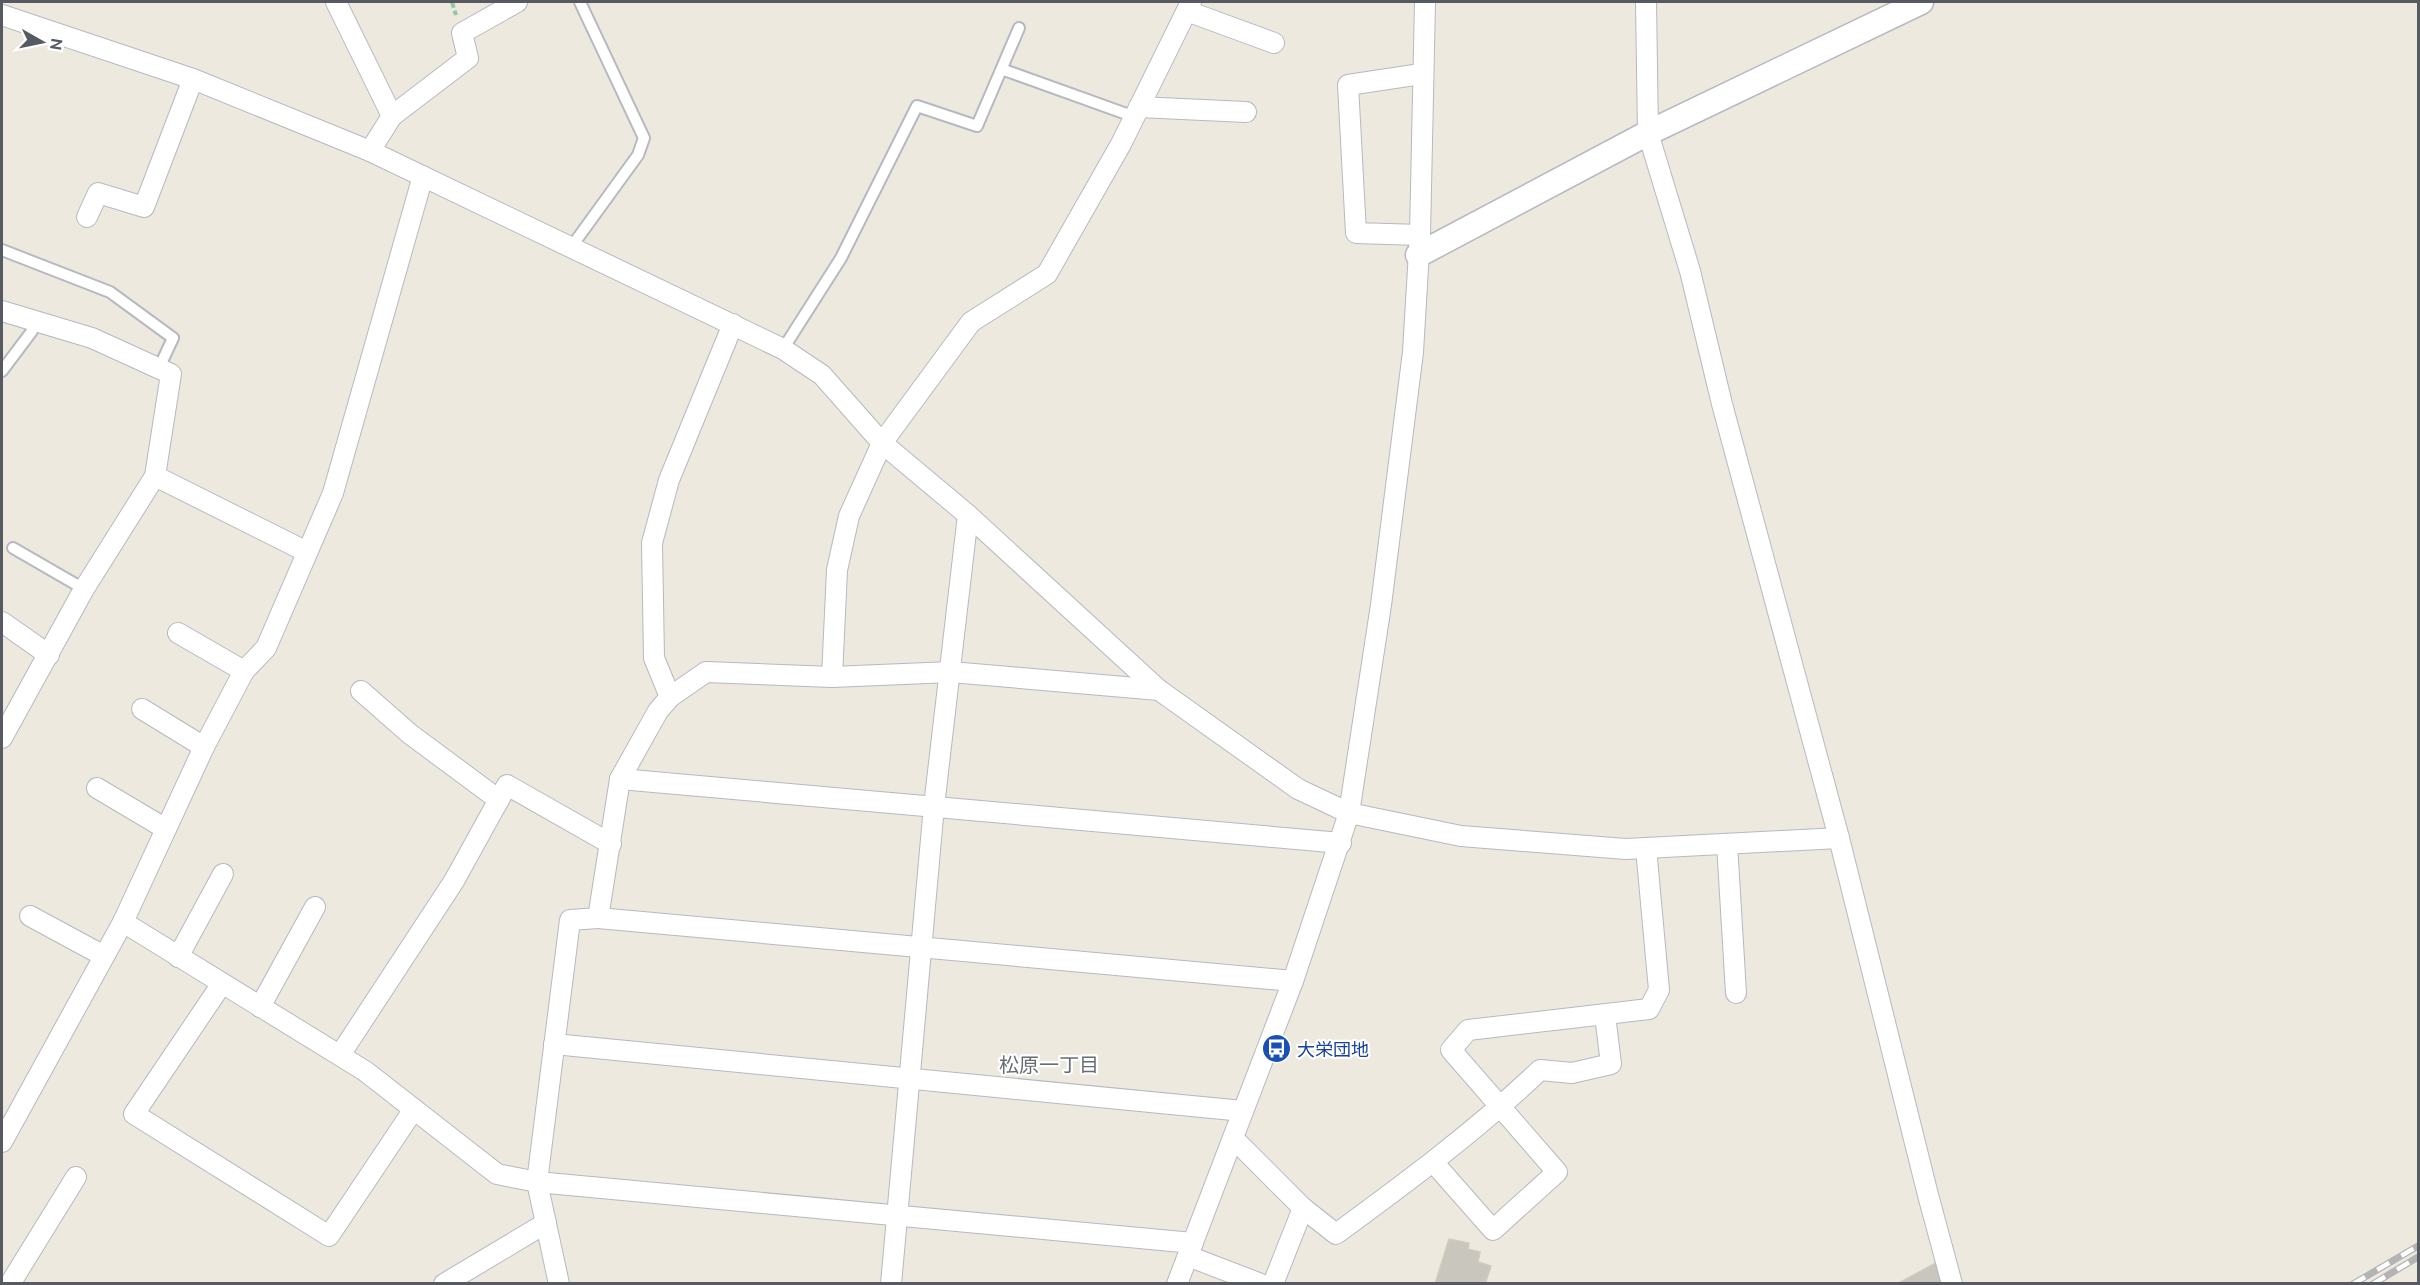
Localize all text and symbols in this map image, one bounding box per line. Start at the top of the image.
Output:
north arrow [12,12,72,72]
text: N [47,37,67,52]
bus stop icon: 大栄団地 [1260,1033,1292,1065]
place label: 大栄団地 [1297,1039,1369,1059]
district label: 松原一丁目 [999,1053,1099,1076]

